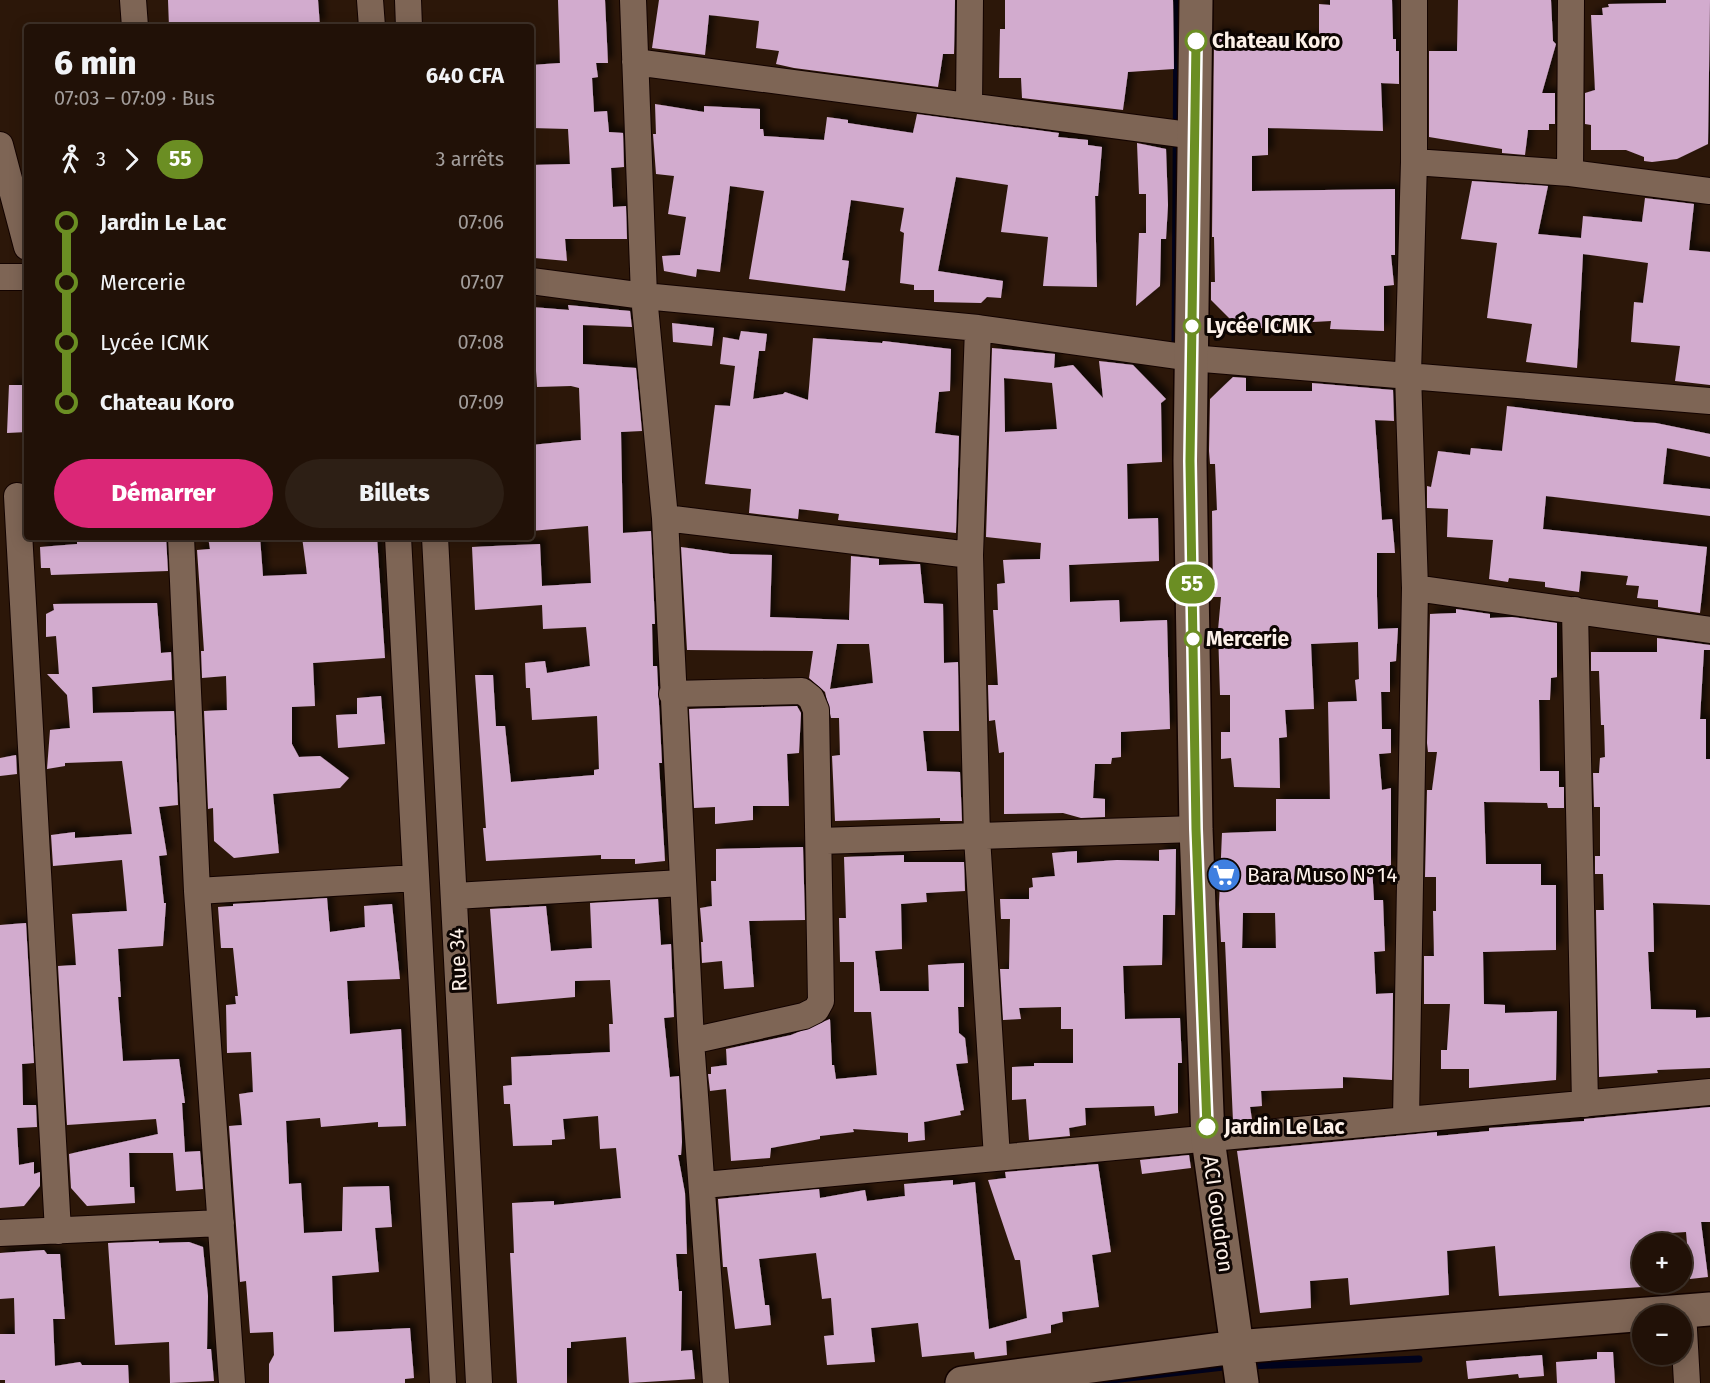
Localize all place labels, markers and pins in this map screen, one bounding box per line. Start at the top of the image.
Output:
place label: Chateau Koro [1212,28,1340,54]
marker: Chateau Koro [1185,30,1207,52]
place label: Lycée ICMK [1206,313,1312,339]
marker: Lycée ICMK [1183,317,1201,335]
place label: Mercerie [1206,626,1289,652]
marker: Mercerie [1184,630,1202,648]
supermarket icon: Bara Muso N°14 [1206,857,1242,893]
place label: Bara Muso N°14 [1247,862,1397,888]
place label: Jardin Le Lac [1223,1114,1345,1140]
marker: Jardin Le Lac [1196,1116,1218,1138]

